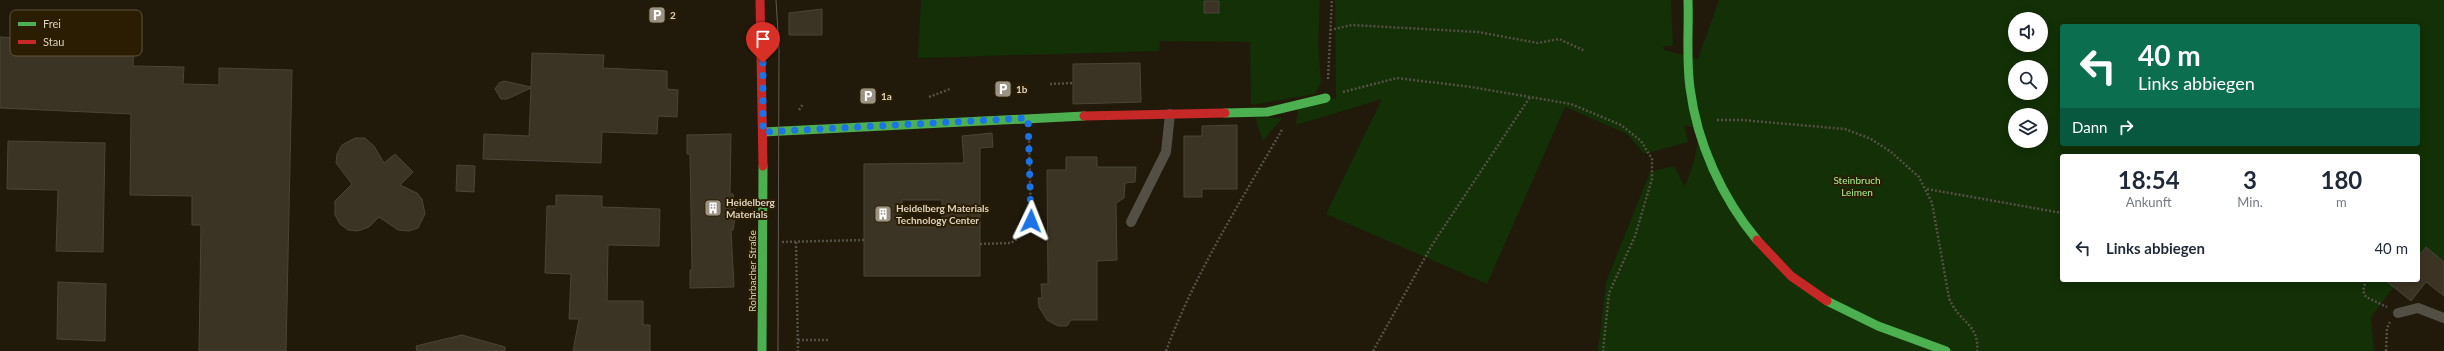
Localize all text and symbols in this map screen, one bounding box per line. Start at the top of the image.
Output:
parking icon: 2 [647,5,667,25]
place label: 2 [670,9,676,21]
legend [10,10,142,56]
map controls [2008,12,2048,148]
button: sound [2008,12,2048,52]
text: Frei [43,17,61,30]
pin [746,22,780,63]
icon: arrive [752,28,774,50]
text: Stau [43,35,64,48]
text: 40 m [2138,38,2201,72]
icon: left [2072,40,2124,92]
button: search [2008,60,2048,100]
text: Links abbiegen [2138,72,2255,94]
parking icon: 1b [993,79,1013,99]
place label: 1b [1016,83,1028,95]
parking icon: 1a [858,86,878,106]
place label: 1a [881,90,892,102]
button: layers [2008,108,2048,148]
icon: right [2115,116,2137,138]
text: Dann [2072,118,2107,136]
text: 18:54 [2118,165,2180,194]
text: 3 [2243,165,2257,194]
text: 180 [2321,165,2362,194]
park label: Steinbruch Leimen [1833,174,1881,198]
text: Ankunft [2126,194,2172,210]
text: Min. [2237,194,2263,210]
text: m [2336,194,2347,210]
place label: Heidelberg Materials [726,196,776,220]
building icon: Heidelberg Materials [703,198,723,218]
position arrow [1010,200,1052,242]
place label: Heidelberg Materials Technology Center [896,202,990,226]
building icon: Heidelberg Materials Technology Center [873,204,893,224]
street label: Rohrbacher Straße [746,230,758,312]
icon: left [2072,237,2094,259]
text: Links abbiegen [2106,239,2205,257]
text: 40 m [2374,239,2408,257]

